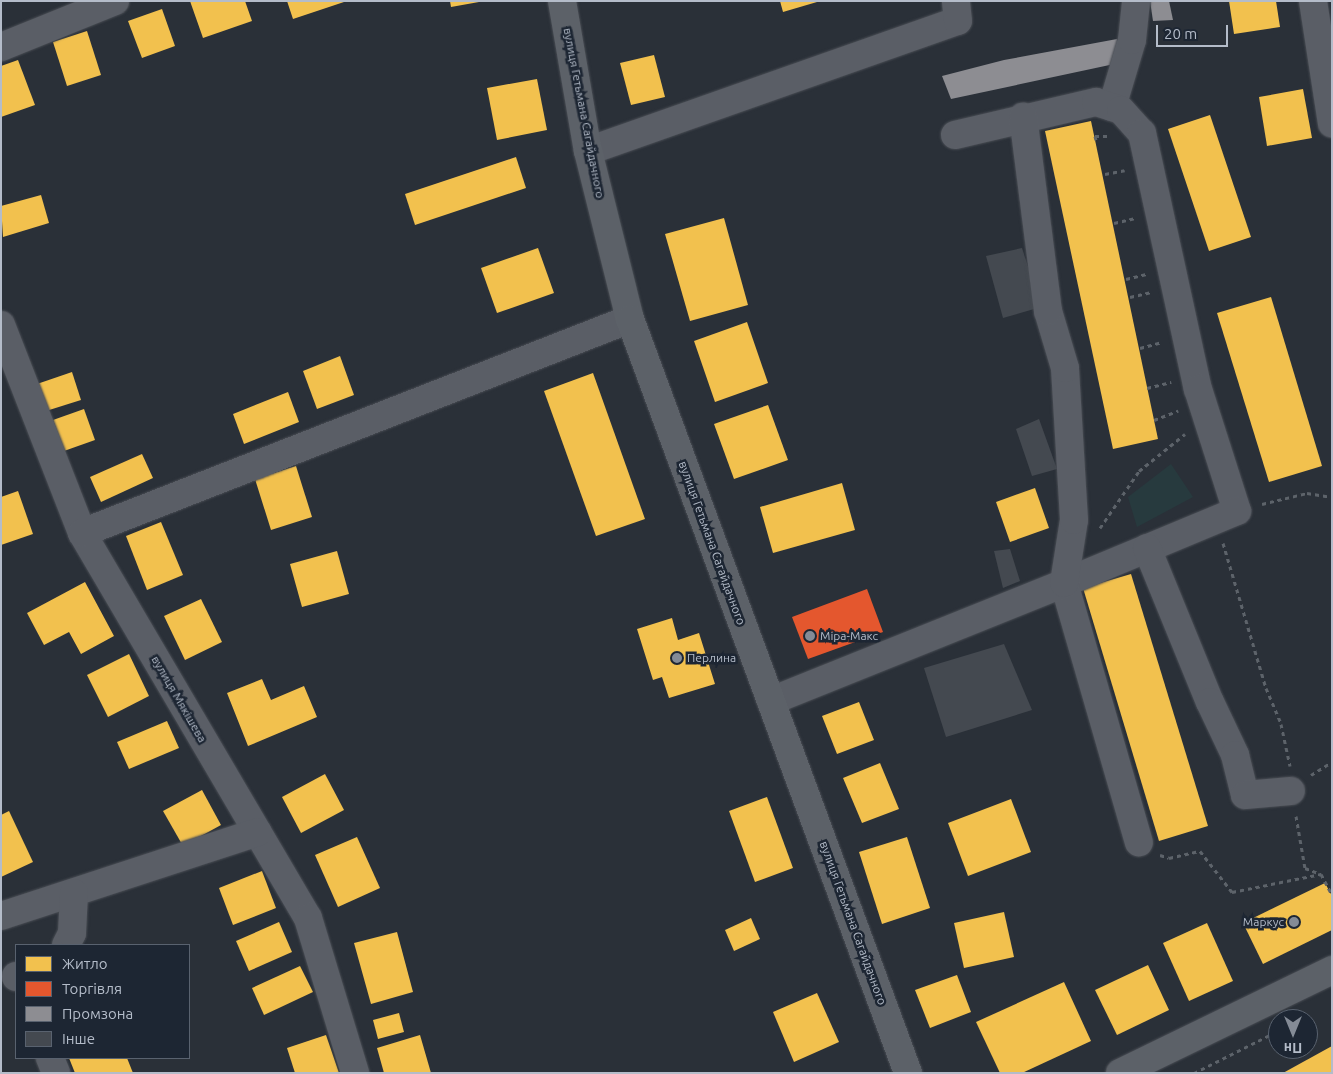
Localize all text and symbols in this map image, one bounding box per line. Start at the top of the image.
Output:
scale bar [1158,15,1230,47]
text: 20 m [1164,25,1197,42]
street label: вулиця Гетьмана Сагайдачного [560,27,608,199]
street label: вулиця Гетьмана Сагайдачного [676,459,748,627]
place label: Міра-Макс [820,629,878,643]
marker: Міра-Макс [804,630,816,642]
place label: Перлина [687,651,736,665]
marker: Перлина [671,652,683,664]
street label: вулиця Мякішева [148,653,210,745]
street label: вулиця Гетьмана Сагайдачного [817,839,889,1007]
place label: Маркус [1243,915,1284,929]
marker: Маркус [1288,916,1300,928]
legend [15,944,190,1059]
text: Житло [62,955,108,972]
text: Торгівля [62,980,122,997]
text: Промзона [62,1005,133,1022]
north arrow [1268,1009,1318,1059]
text: Інше [62,1030,95,1047]
text: Пн [1284,1040,1302,1056]

